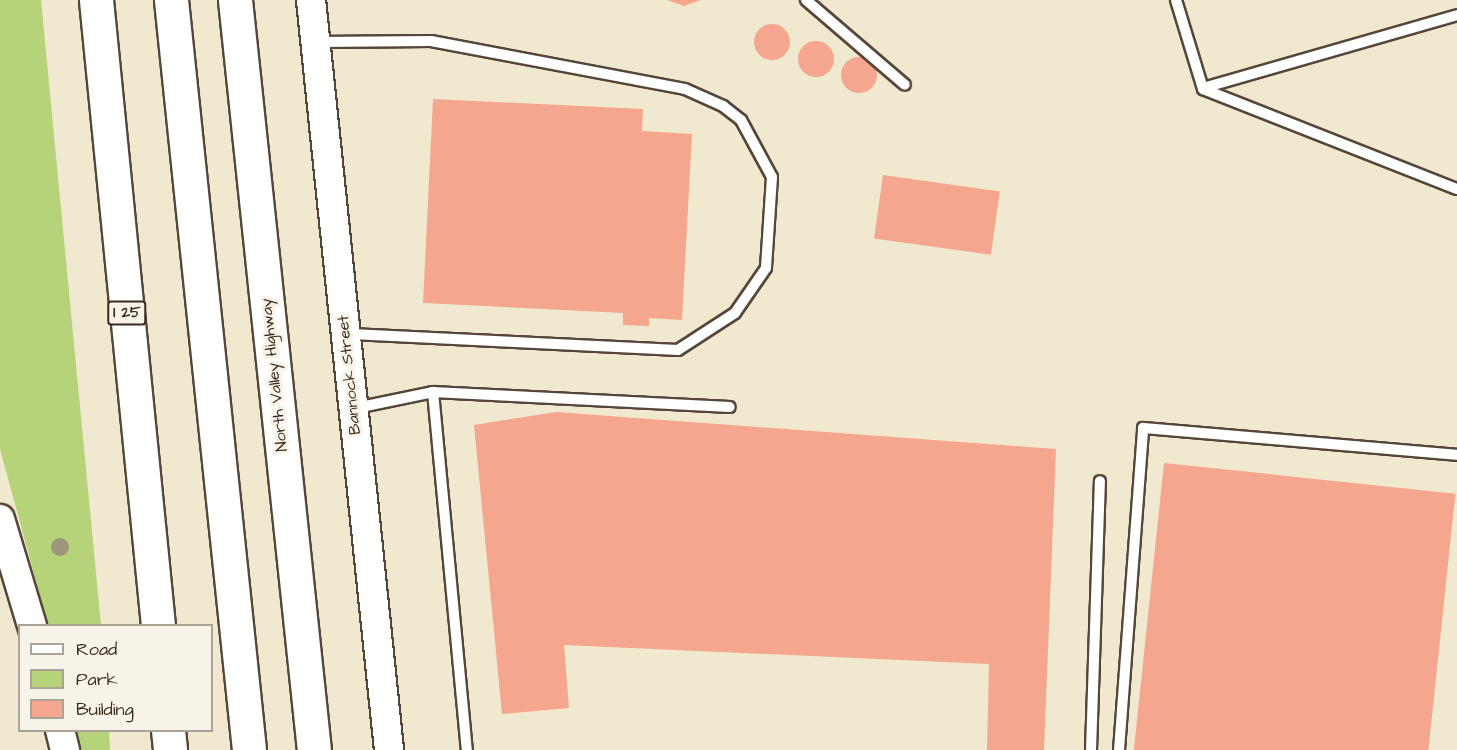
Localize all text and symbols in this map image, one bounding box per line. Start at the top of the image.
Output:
street label: North Valley Highway [256,297,292,453]
road number: I 25 [106,301,148,325]
street label: Bannock Street [333,314,365,436]
legend [18,624,213,732]
text: Road [76,637,117,662]
text: Park [76,667,118,692]
text: Building [76,697,134,722]

